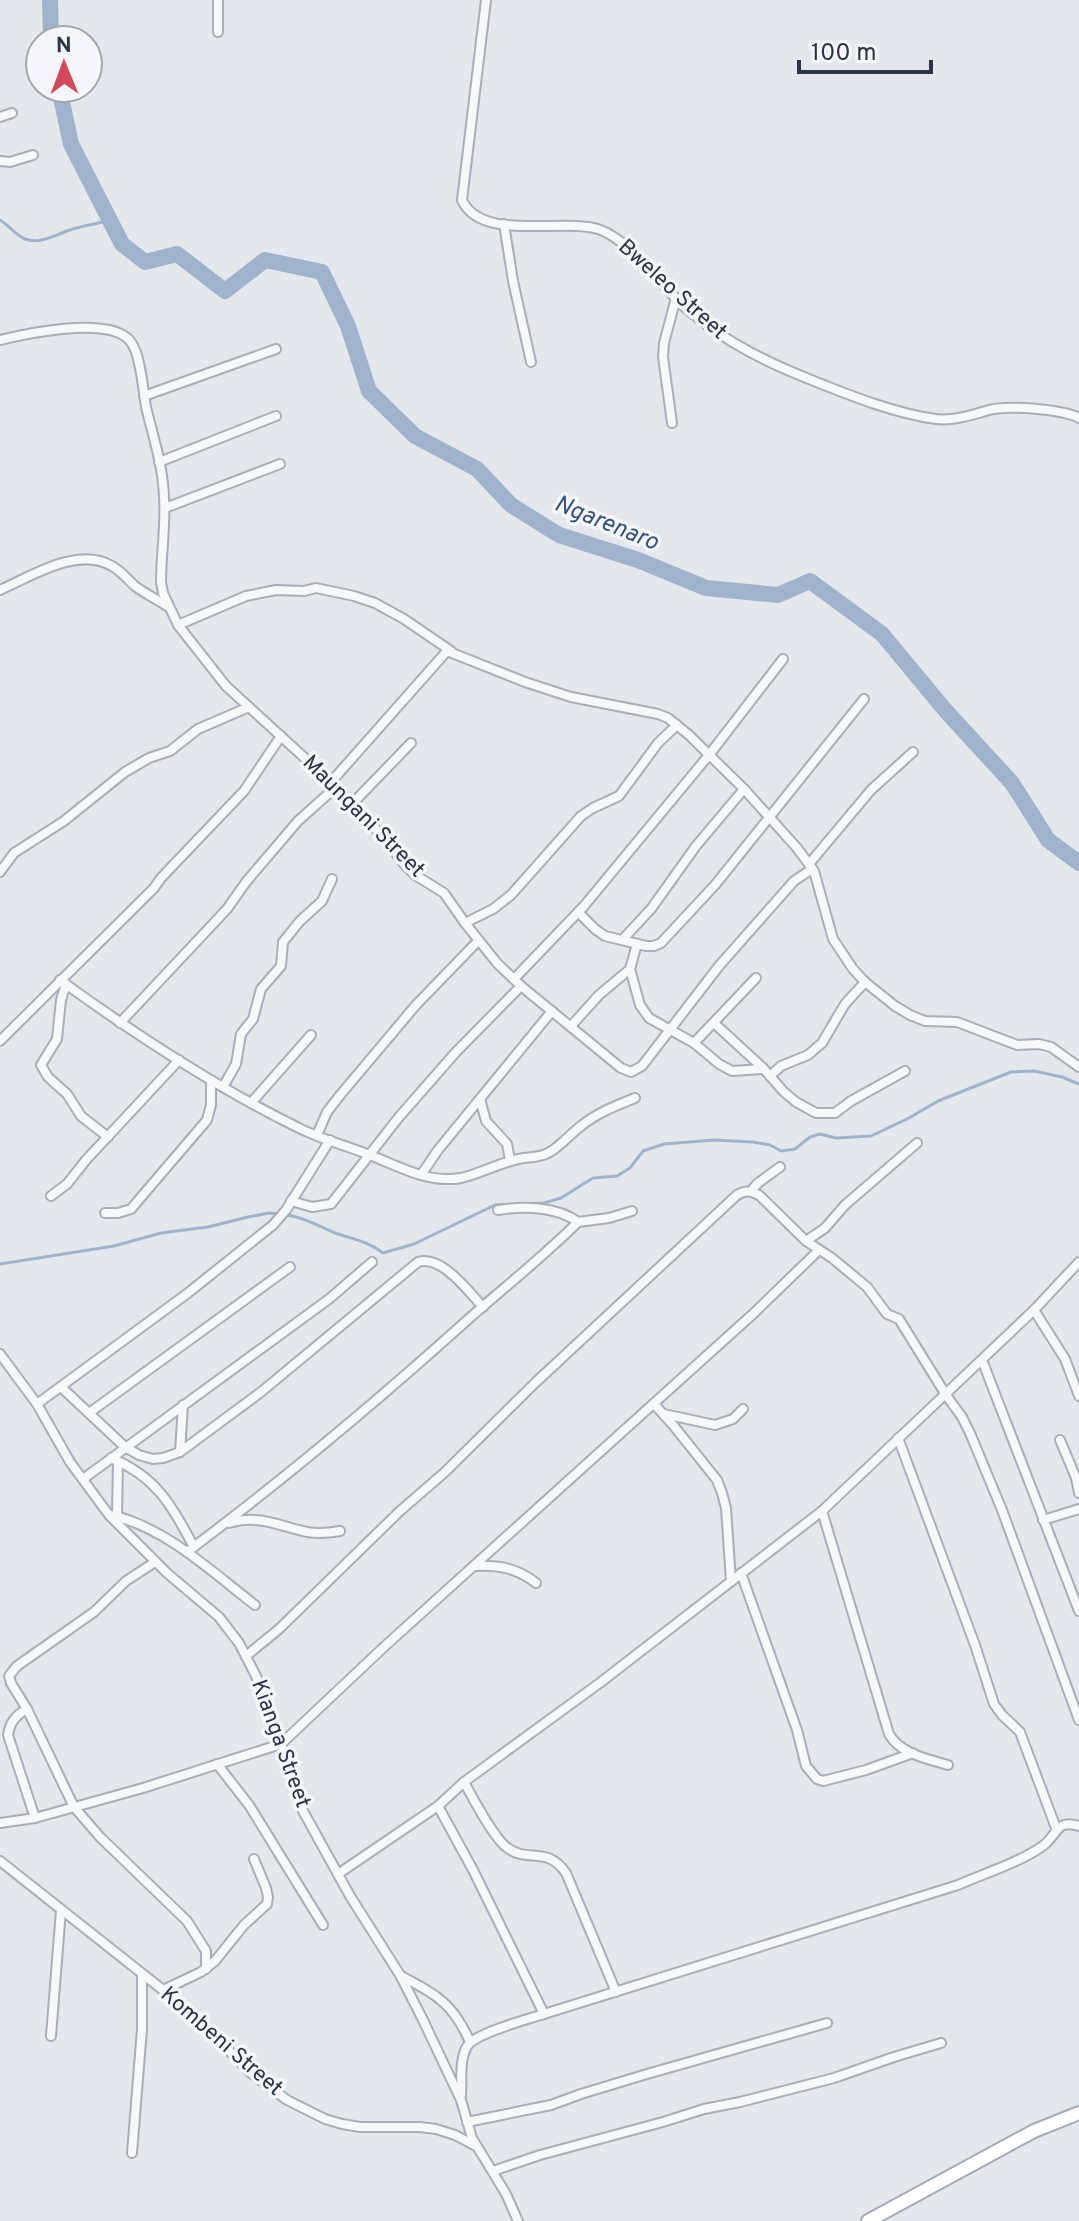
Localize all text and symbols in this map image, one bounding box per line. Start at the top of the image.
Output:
north arrow [24,24,104,104]
scale bar [799,24,931,74]
text: N [56,33,72,60]
text: 100 m [811,39,877,69]
street label: Bweleo Street [612,234,732,346]
water label: Ngarenaro [550,490,663,559]
street label: Maungani Street [296,750,430,884]
street label: Kianga Street [244,1676,316,1812]
street label: Kombeni Street [154,1982,288,2102]

